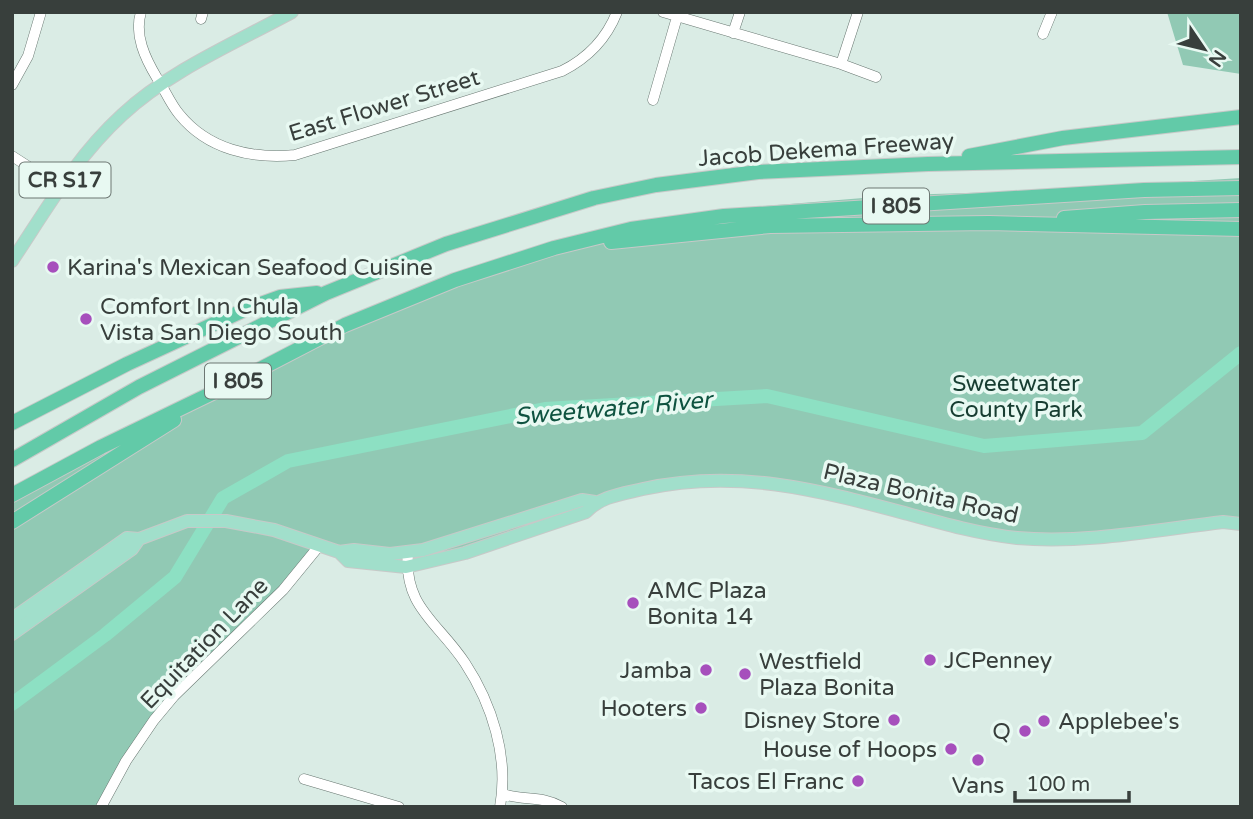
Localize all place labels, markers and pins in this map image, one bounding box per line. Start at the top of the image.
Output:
place label: Karina's Mexican Seafood Cuisine [67,254,433,282]
marker: Karina's Mexican Seafood Cuisine [45,259,61,275]
place label: Comfort Inn Chula Vista San Diego South [100,293,342,347]
marker: Comfort Inn Chula Vista San Diego South [78,311,94,327]
place label: AMC Plaza Bonita 14 [647,577,767,631]
marker: AMC Plaza Bonita 14 [625,595,641,611]
place label: JCPenney [944,647,1052,675]
place label: Westfield Plaza Bonita [759,648,895,702]
marker: JCPenney [922,652,938,668]
place label: Jamba [620,657,692,685]
marker: Jamba [698,662,714,678]
marker: Westfield Plaza Bonita [737,666,753,682]
place label: Hooters [601,695,687,723]
marker: Hooters [693,700,709,716]
place label: Disney Store [743,707,880,735]
place label: Applebee's [1058,708,1180,736]
marker: Disney Store [886,712,902,728]
marker: Applebee's [1036,713,1052,729]
place label: Q [992,718,1011,746]
marker: Q [1017,723,1033,739]
place label: House of Hoops [763,736,937,764]
marker: House of Hoops [943,741,959,757]
marker: Vans [970,752,986,768]
place label: Tacos El Franc [688,768,844,796]
place label: Vans [952,772,1004,800]
marker: Tacos El Franc [850,773,866,789]

